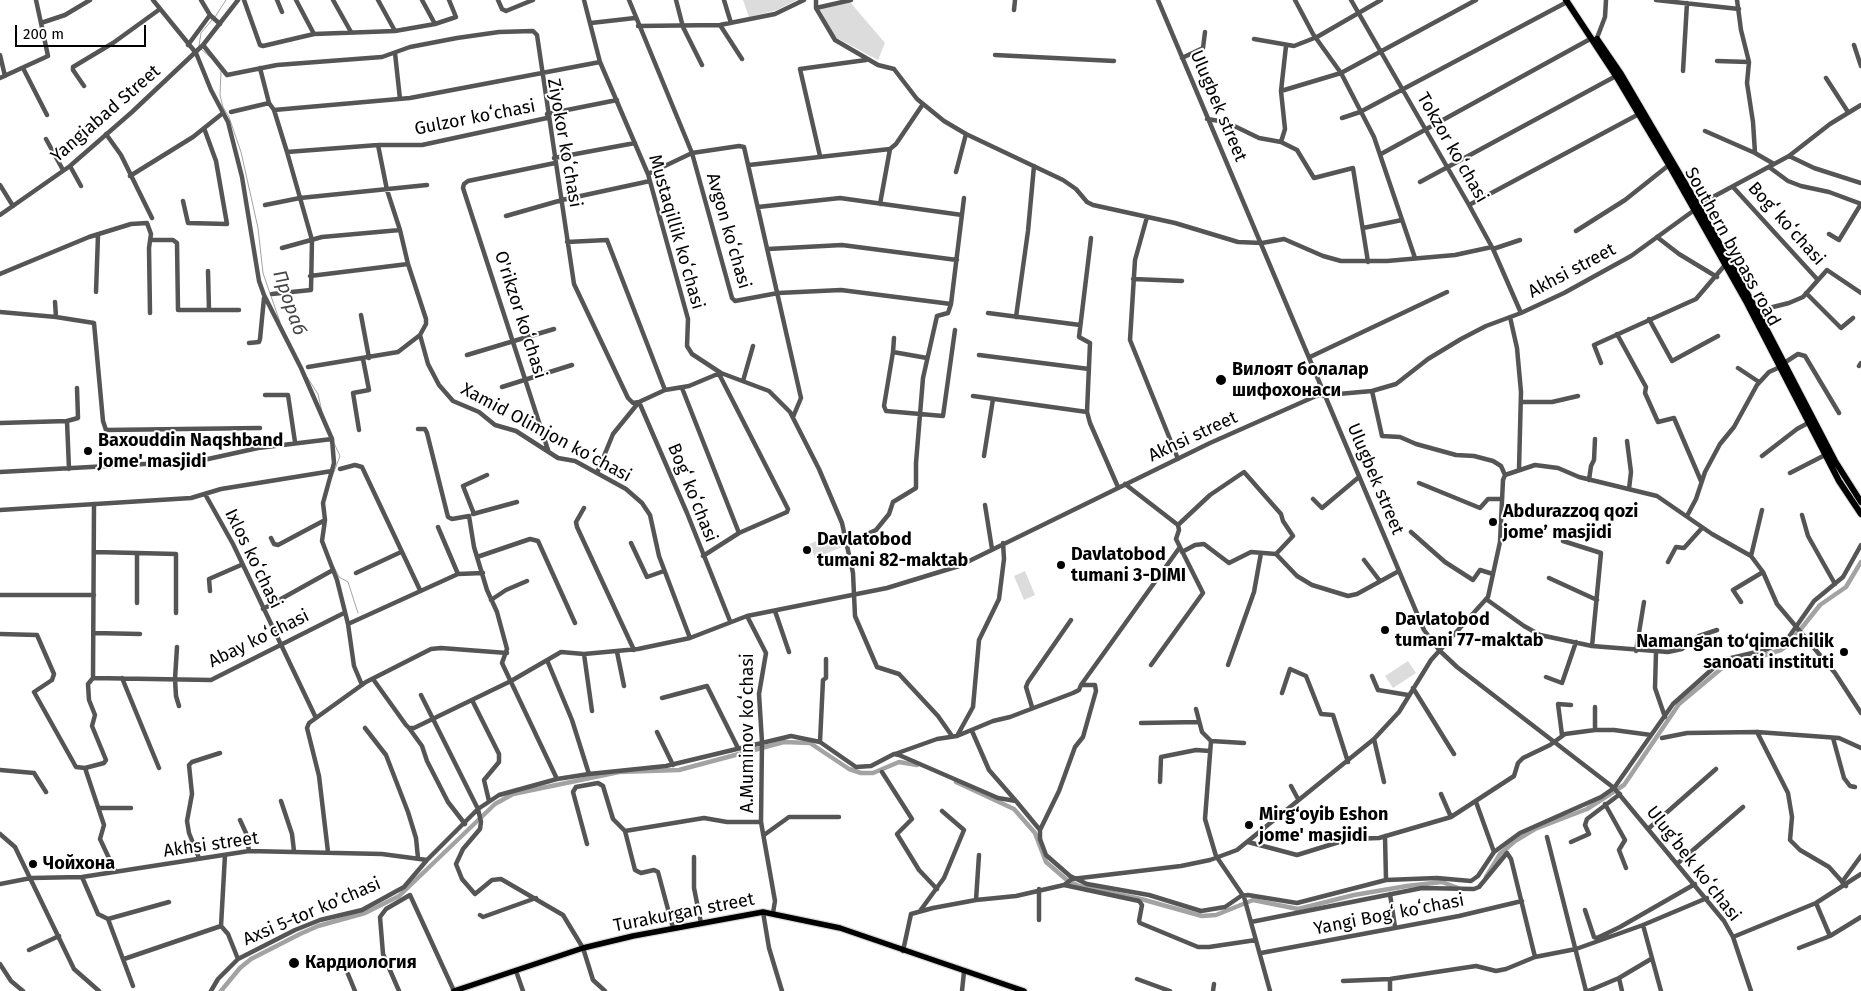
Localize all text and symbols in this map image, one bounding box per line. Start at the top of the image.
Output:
scale bar [18,15,149,47]
text: 200 m [23,25,64,43]
street label: Ulugbek street [1185,47,1251,165]
street label: Yangiabad Street [47,61,165,167]
street label: Ziyokor koʻchasi [542,77,586,209]
street label: Tokzor koʻchasi [1412,89,1492,207]
street label: Gulzor koʻchasi [413,96,537,140]
street label: Mustaqillik koʻchasi [644,152,708,312]
street label: Southern bypass road [1679,164,1785,330]
street label: Avgon koʻchasi [701,171,755,291]
street label: Bogʻ koʻchasi [1743,178,1829,270]
street label: Akhsi street [1525,239,1619,303]
street label: O'rikzor koʻchasi [489,248,551,382]
water label: Прораб [267,267,311,339]
place label: Вилоят болалар шифохонаси [1232,359,1369,402]
marker: Вилоят болалар шифохонаси [1214,373,1228,387]
street label: Xamid Olimjon koʻchasi [457,379,635,487]
street label: Akhsi street [1145,407,1241,467]
street label: Ulugbek street [1342,420,1408,538]
place label: Baxouddin Naqshband jome' masjidi [98,430,283,472]
street label: Bogʻ koʻchasi [662,440,722,546]
marker: Baxouddin Naqshband jome' masjidi [82,445,94,457]
place label: Abdurazzoq qozi jome’ masjidi [1503,501,1638,544]
street label: Ixlos koʻchasi [220,506,286,612]
marker: Abdurazzoq qozi jome’ masjidi [1487,516,1499,528]
place label: Davlatobod tumani 82-maktab [817,529,968,572]
marker: Davlatobod tumani 82-maktab [801,544,813,556]
place label: Davlatobod tumani 3-DIMI [1071,544,1186,586]
marker: Davlatobod tumani 3-DIMI [1055,559,1067,571]
street label: Abay koʻchasi [205,605,313,673]
place label: Davlatobod tumani 77-maktab [1395,609,1544,652]
marker: Davlatobod tumani 77-maktab [1379,624,1391,636]
place label: Namangan to‘qimachilik sanoati instituti [1636,631,1834,674]
marker: Namangan to‘qimachilik sanoati instituti [1838,646,1850,658]
street label: A.Muminov koʻchasi [737,653,759,813]
street label: Ulugʻbek koʻchasi [1641,802,1745,926]
place label: Mirg‘oyib Eshon jome' masjidi [1259,804,1388,846]
marker: Mirg‘oyib Eshon jome' masjidi [1243,819,1255,831]
street label: Akhsi street [162,828,260,862]
place label: Чойхона [43,853,115,875]
marker: Чойхона [27,858,39,870]
street label: Аxsi 5-tor koʼchasi [240,873,384,951]
street label: Turakurgan street [612,889,756,937]
street label: Yangi Bogʻ koʻchasi [1312,890,1466,940]
place label: Кардиология [305,952,417,974]
marker: Кардиология [287,956,301,970]

